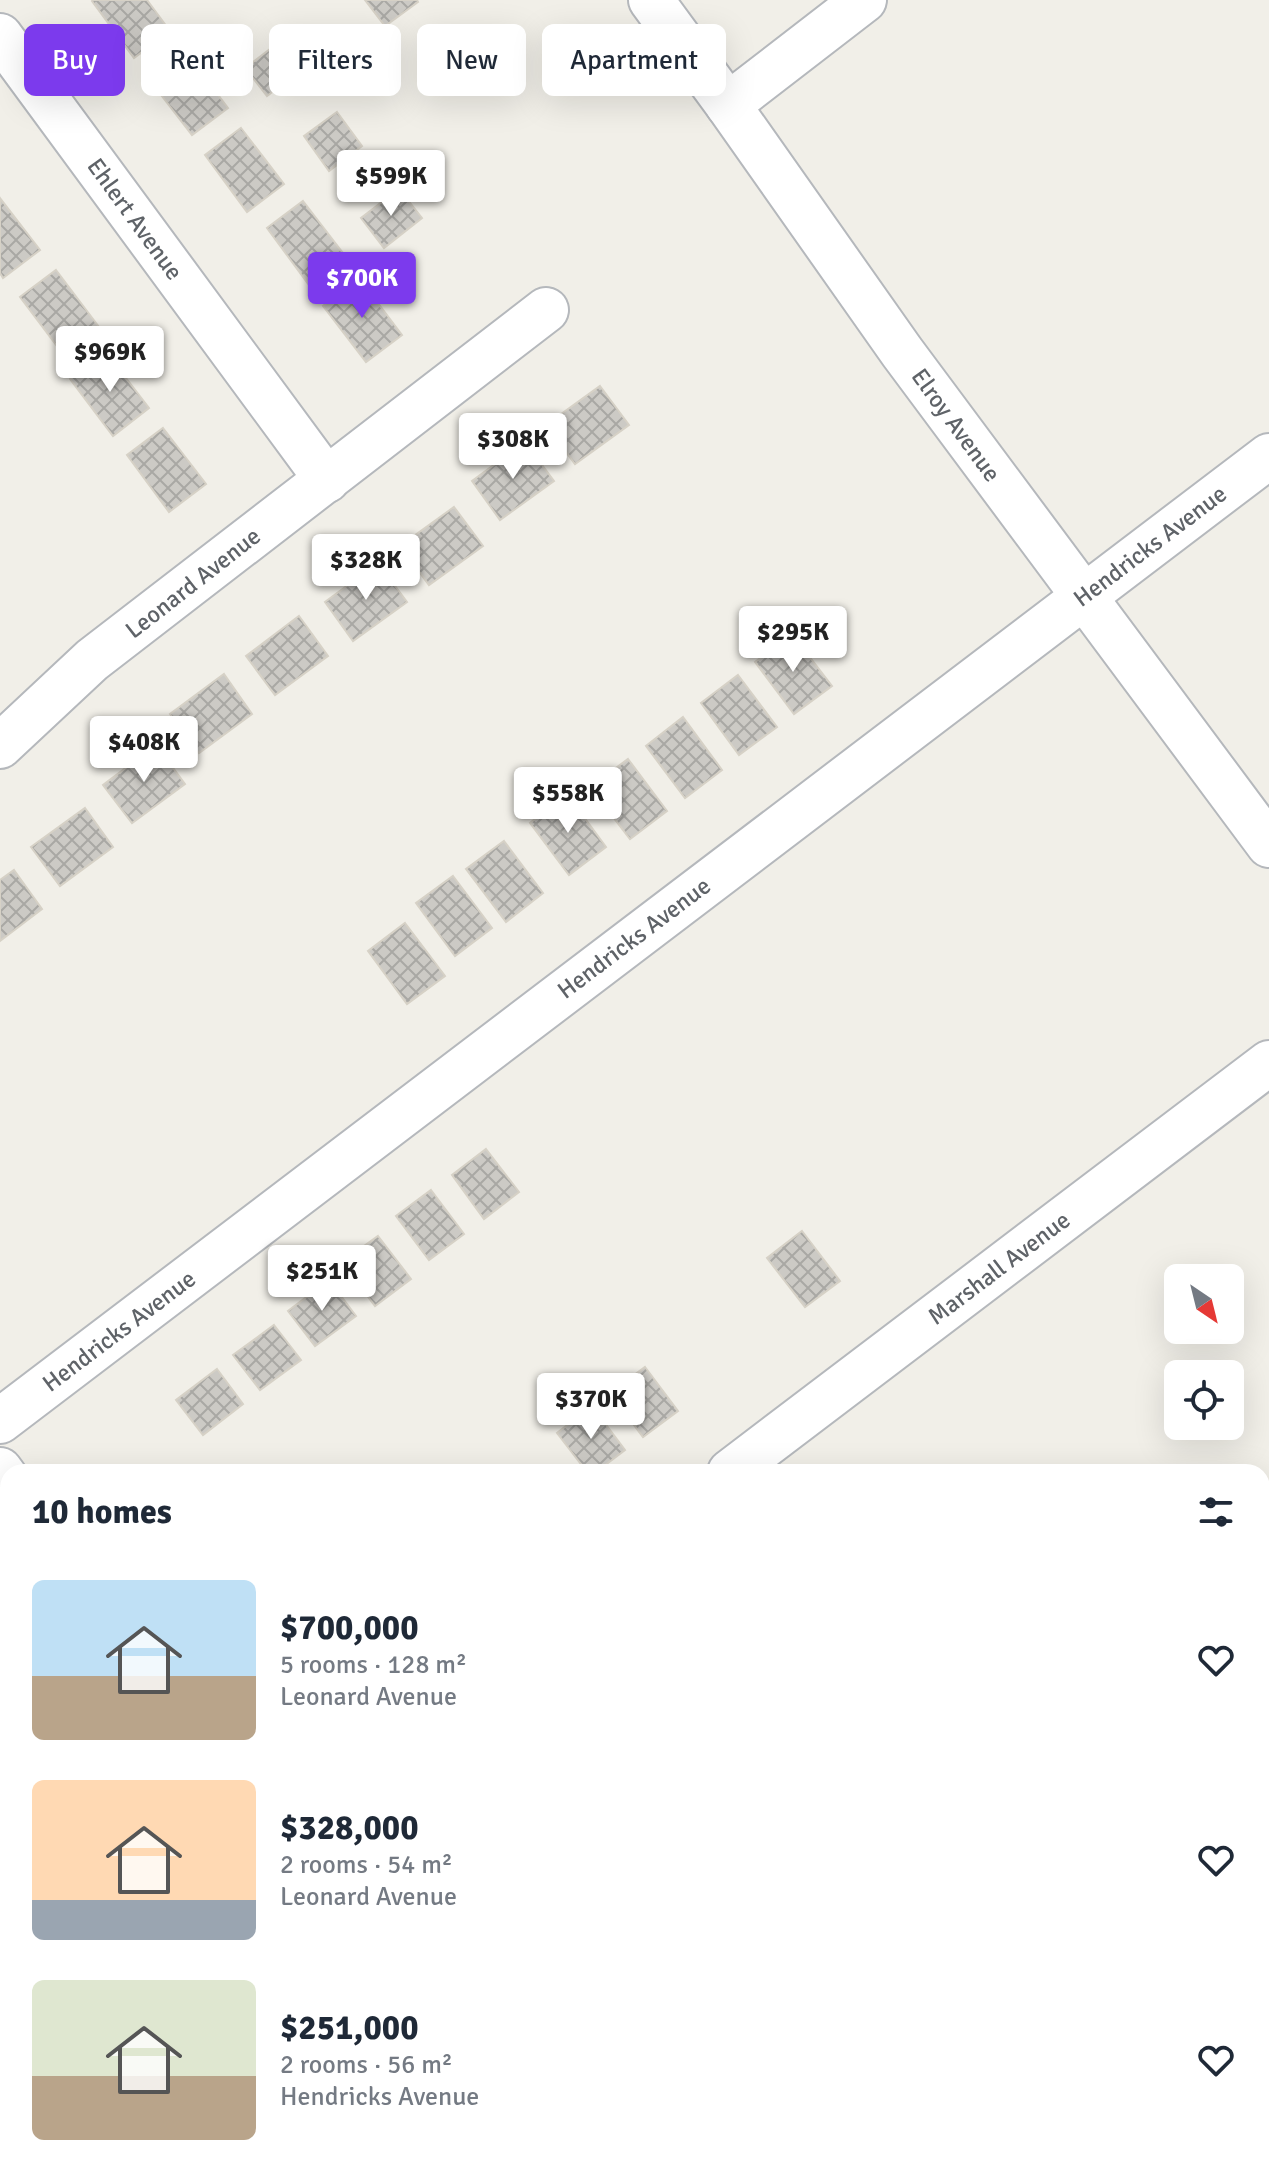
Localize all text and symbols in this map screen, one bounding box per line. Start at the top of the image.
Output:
chip: Buy [24,24,125,96]
chip: Rent [141,24,253,96]
chip: Filters [269,24,401,96]
chip: New [417,24,526,96]
chip: Apartment [542,24,726,96]
pin: $599K [335,150,447,218]
street label: Ehlert Avenue [81,152,189,286]
text: $599K [355,160,427,192]
pin: $700K [306,252,418,320]
text: $700K [326,262,398,294]
pin: $969K [54,326,166,394]
text: $969K [74,336,146,368]
street label: Elroy Avenue [905,363,1007,487]
pin: $308K [457,413,569,481]
text: $308K [477,423,549,455]
street label: Hendricks Avenue [1068,479,1232,613]
street label: Leonard Avenue [119,521,267,645]
pin: $328K [310,534,422,602]
text: $328K [330,544,402,576]
pin: $295K [737,606,849,674]
text: $295K [757,616,829,648]
pin: $408K [88,716,200,784]
text: $408K [108,726,180,758]
pin: $558K [512,767,624,835]
text: $558K [532,777,604,809]
street label: Hendricks Avenue [552,871,716,1005]
street label: Marshall Avenue [922,1205,1076,1331]
pin: $251K [266,1245,378,1313]
text: $251K [286,1255,358,1287]
street label: Hendricks Avenue [37,1264,201,1398]
north arrow [1164,1264,1244,1344]
map controls [1164,1264,1244,1440]
button: locate [1164,1360,1244,1440]
pin: $370K [535,1373,647,1441]
text: $370K [555,1383,627,1415]
icon: filters [1194,1490,1238,1534]
text: 10 homes [32,1491,172,1533]
text: $700,000 [280,1607,419,1649]
icon: home [96,1612,192,1708]
icon: heart [1194,1638,1238,1682]
text: 5 rooms · 128 m² [280,1649,467,1681]
text: Leonard Avenue [280,1681,457,1713]
text: $328,000 [280,1807,419,1849]
icon: home [96,1812,192,1908]
icon: heart [1194,1838,1238,1882]
text: 2 rooms · 54 m² [280,1849,453,1881]
text: Leonard Avenue [280,1881,457,1913]
text: $251,000 [280,2007,419,2049]
icon: home [96,2012,192,2108]
icon: heart [1194,2038,1238,2082]
text: 2 rooms · 56 m² [280,2049,453,2081]
text: Hendricks Avenue [280,2081,479,2113]

